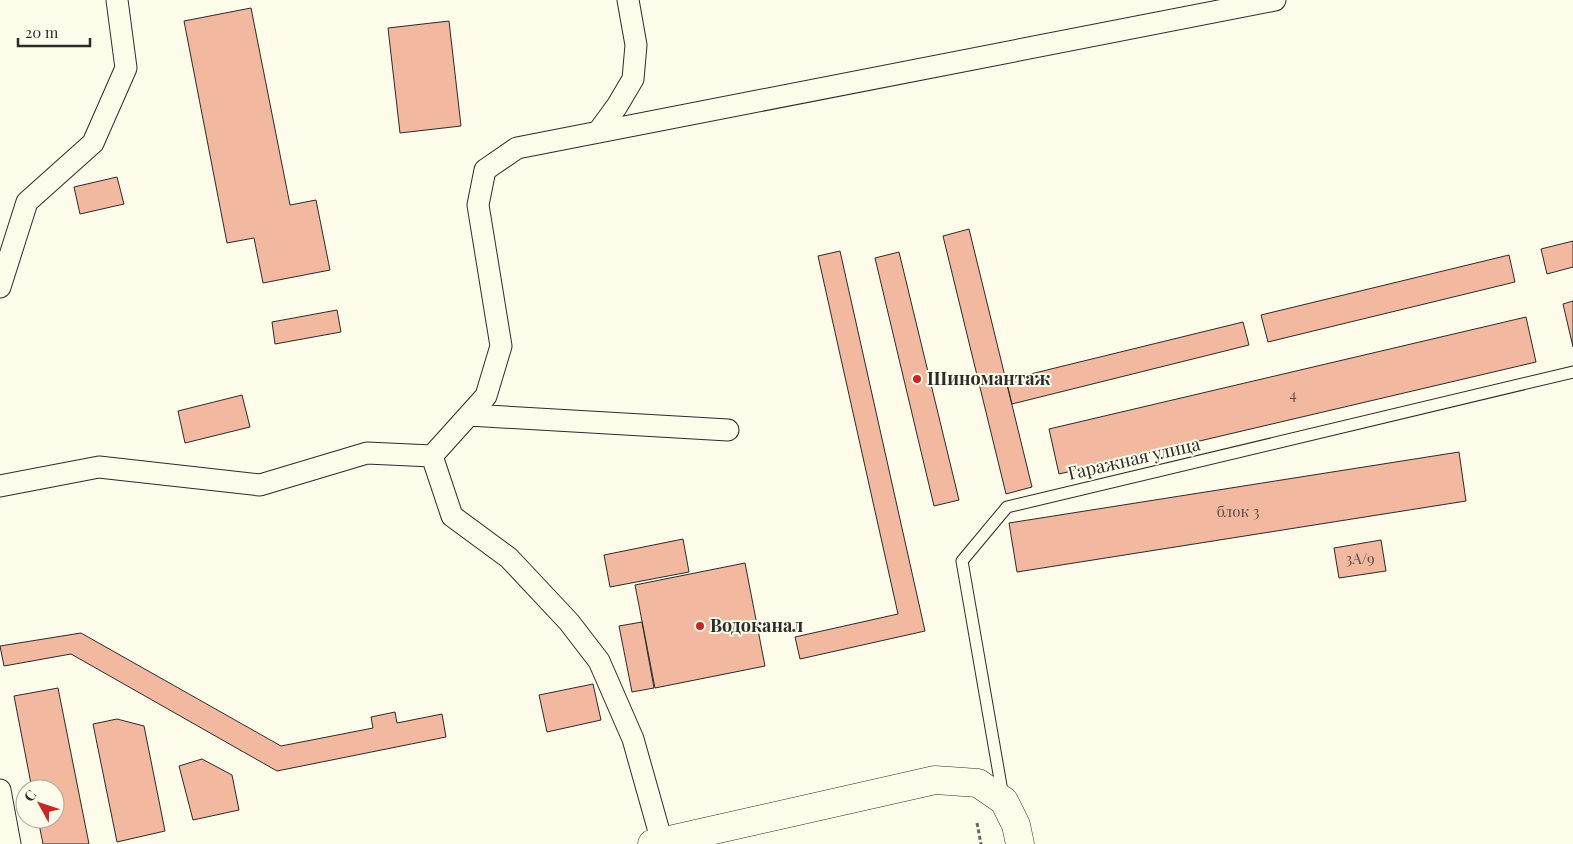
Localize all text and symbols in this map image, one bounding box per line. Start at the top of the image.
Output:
scale bar [18,15,90,47]
text: 20 m [25,22,59,42]
place label: Шиномантаж [927,366,1051,390]
marker: Шиномантаж [911,373,923,385]
house number: 4 [1289,384,1297,404]
street label: Гаражная улица [1065,431,1202,485]
house number: блок 3 [1216,501,1260,521]
house number: 3А/9 [1345,548,1375,568]
place label: Водоканал [710,613,803,637]
marker: Водоканал [694,620,706,632]
north arrow [15,779,65,829]
text: С [19,785,40,805]

